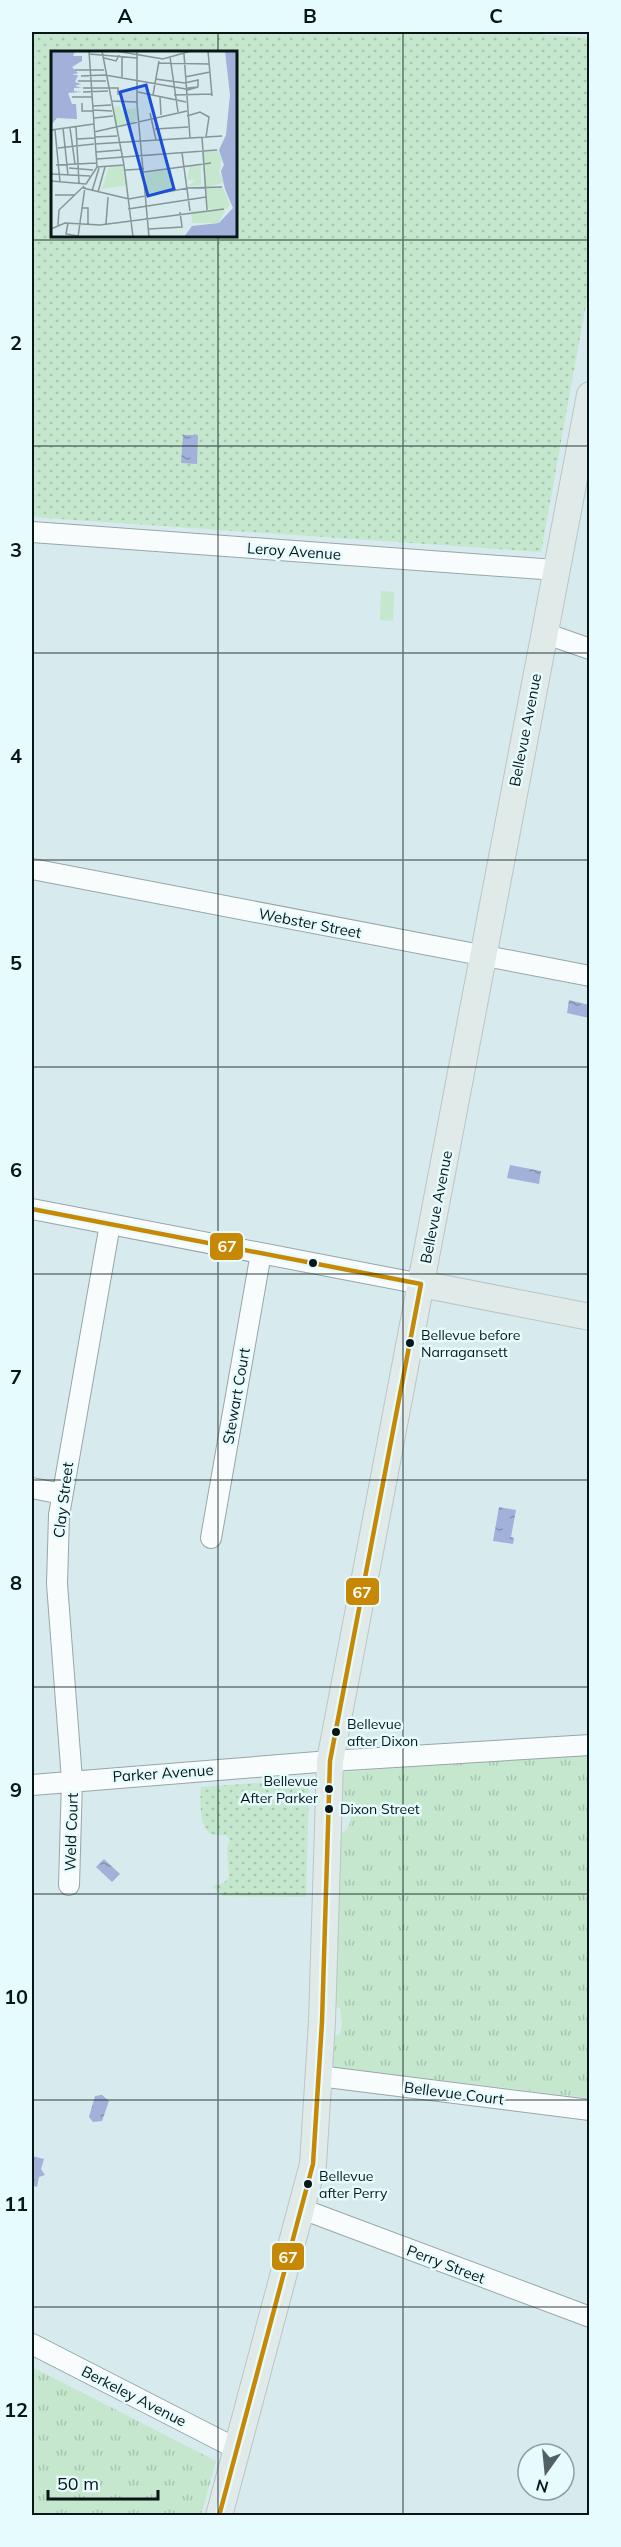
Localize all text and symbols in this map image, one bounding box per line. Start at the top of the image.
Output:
text: A [118,3,133,28]
text: B [303,3,317,28]
text: C [489,3,503,28]
inset map [51,51,237,237]
text: 1 [10,123,22,148]
text: 2 [10,330,22,355]
text: 3 [10,537,22,562]
street label: Leroy Avenue [246,538,342,564]
street label: Bellevue Avenue [505,672,545,788]
text: 4 [10,743,22,768]
street label: Webster Street [257,904,363,942]
text: 5 [10,950,22,975]
street label: Bellevue Avenue [416,1149,456,1265]
text: 6 [10,1157,22,1182]
line badge: 67 [209,1232,244,1261]
text: 67 [217,1236,237,1256]
unlabelled marker [307,1257,319,1269]
place label: Bellevue before Narragansett [421,1326,520,1361]
marker: Bellevue before Narragansett [404,1337,416,1349]
street label: Stewart Court [218,1346,254,1446]
text: 7 [10,1364,22,1389]
street label: Clay Street [49,1461,77,1539]
text: 8 [10,1570,22,1595]
line badge: 67 [345,1577,380,1606]
text: 67 [352,1582,372,1602]
place label: Bellevue after Dixon [347,1715,418,1750]
marker: Bellevue after Dixon [330,1726,342,1738]
street label: Parker Avenue [112,1760,214,1786]
place label: Bellevue After Parker [240,1772,319,1807]
text: 9 [10,1777,22,1802]
marker: Bellevue After Parker [323,1783,335,1795]
street label: Weld Court [60,1792,82,1872]
place label: Dixon Street [340,1800,420,1818]
marker: Dixon Street [323,1803,335,1815]
text: 10 [4,1984,28,2009]
street label: Bellevue Court [403,2077,505,2109]
place label: Bellevue after Perry [319,2167,388,2202]
marker: Bellevue after Perry [302,2178,314,2190]
text: 11 [4,2191,28,2216]
street label: Perry Street [404,2240,488,2288]
line badge: 67 [271,2242,305,2271]
text: 67 [278,2247,298,2267]
street label: Berkeley Avenue [78,2361,190,2431]
text: 12 [4,2397,28,2422]
north arrow [516,2442,576,2502]
scale bar [48,2463,158,2501]
text: 50 m [57,2472,99,2495]
text: N [534,2475,551,2498]

